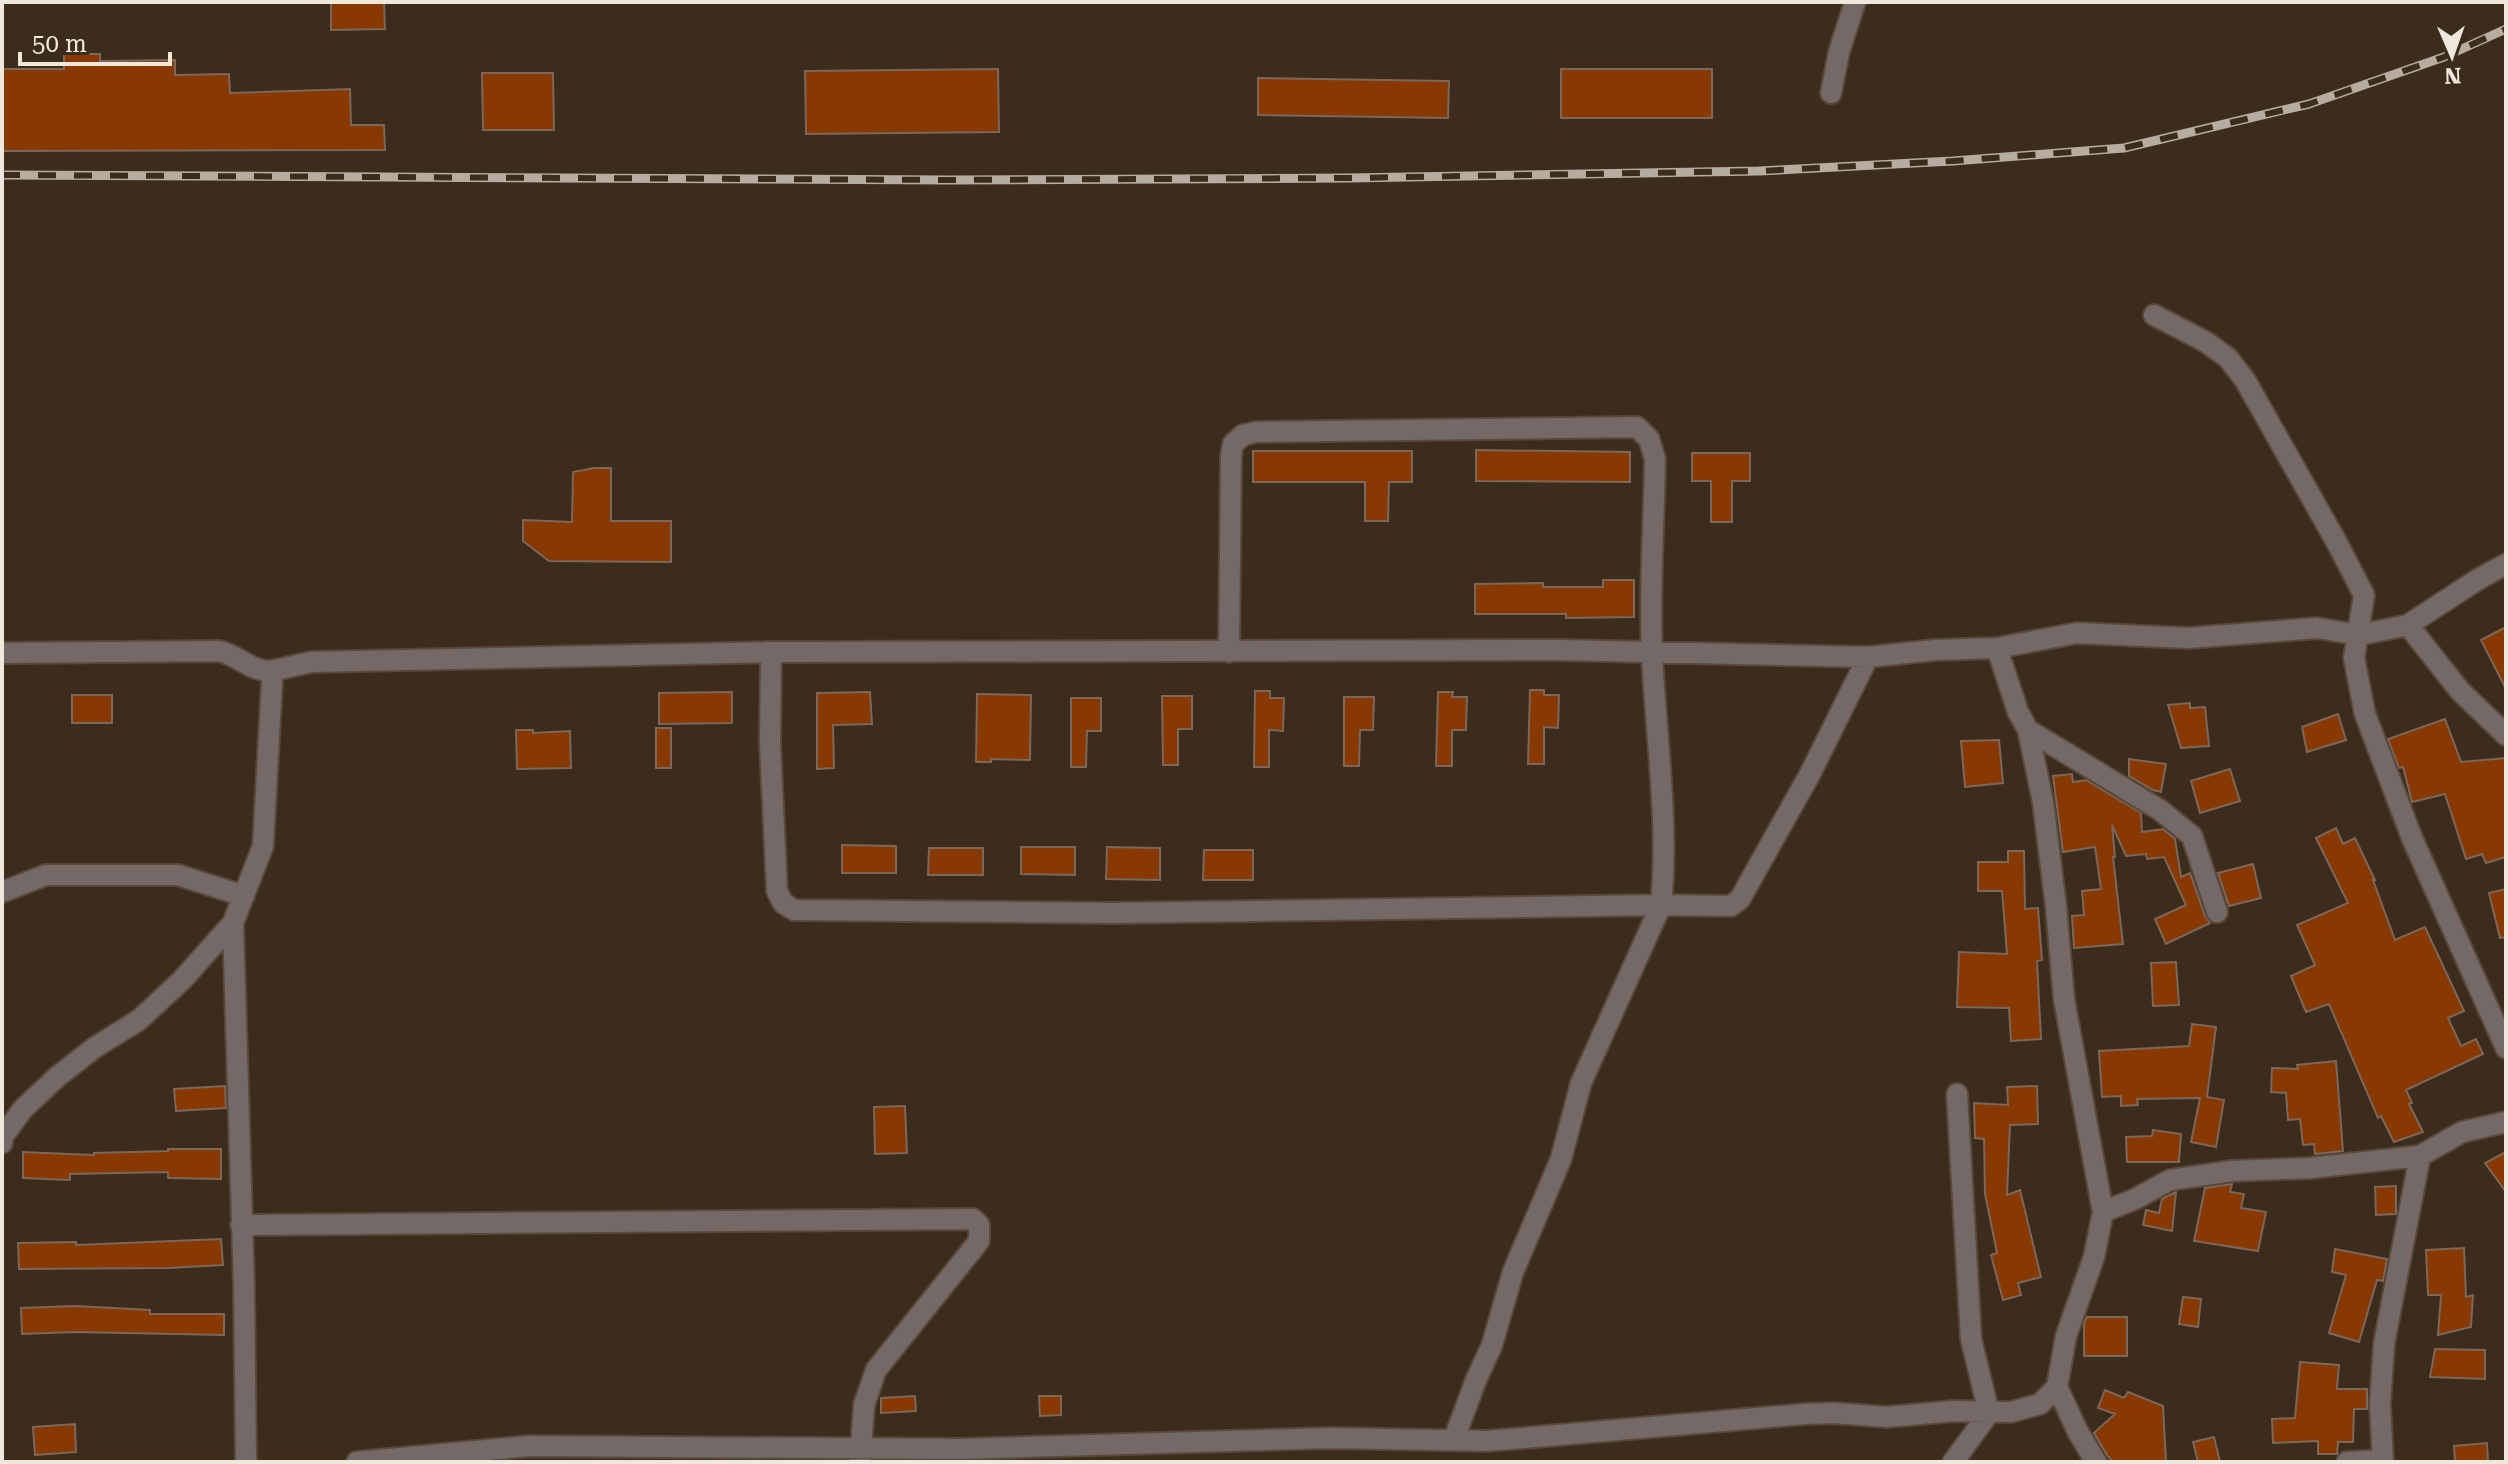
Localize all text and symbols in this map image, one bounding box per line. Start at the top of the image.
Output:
scale bar [20,16,170,66]
north arrow [2412,16,2492,96]
text: 50 m [32,30,87,58]
text: N [2444,63,2462,88]

